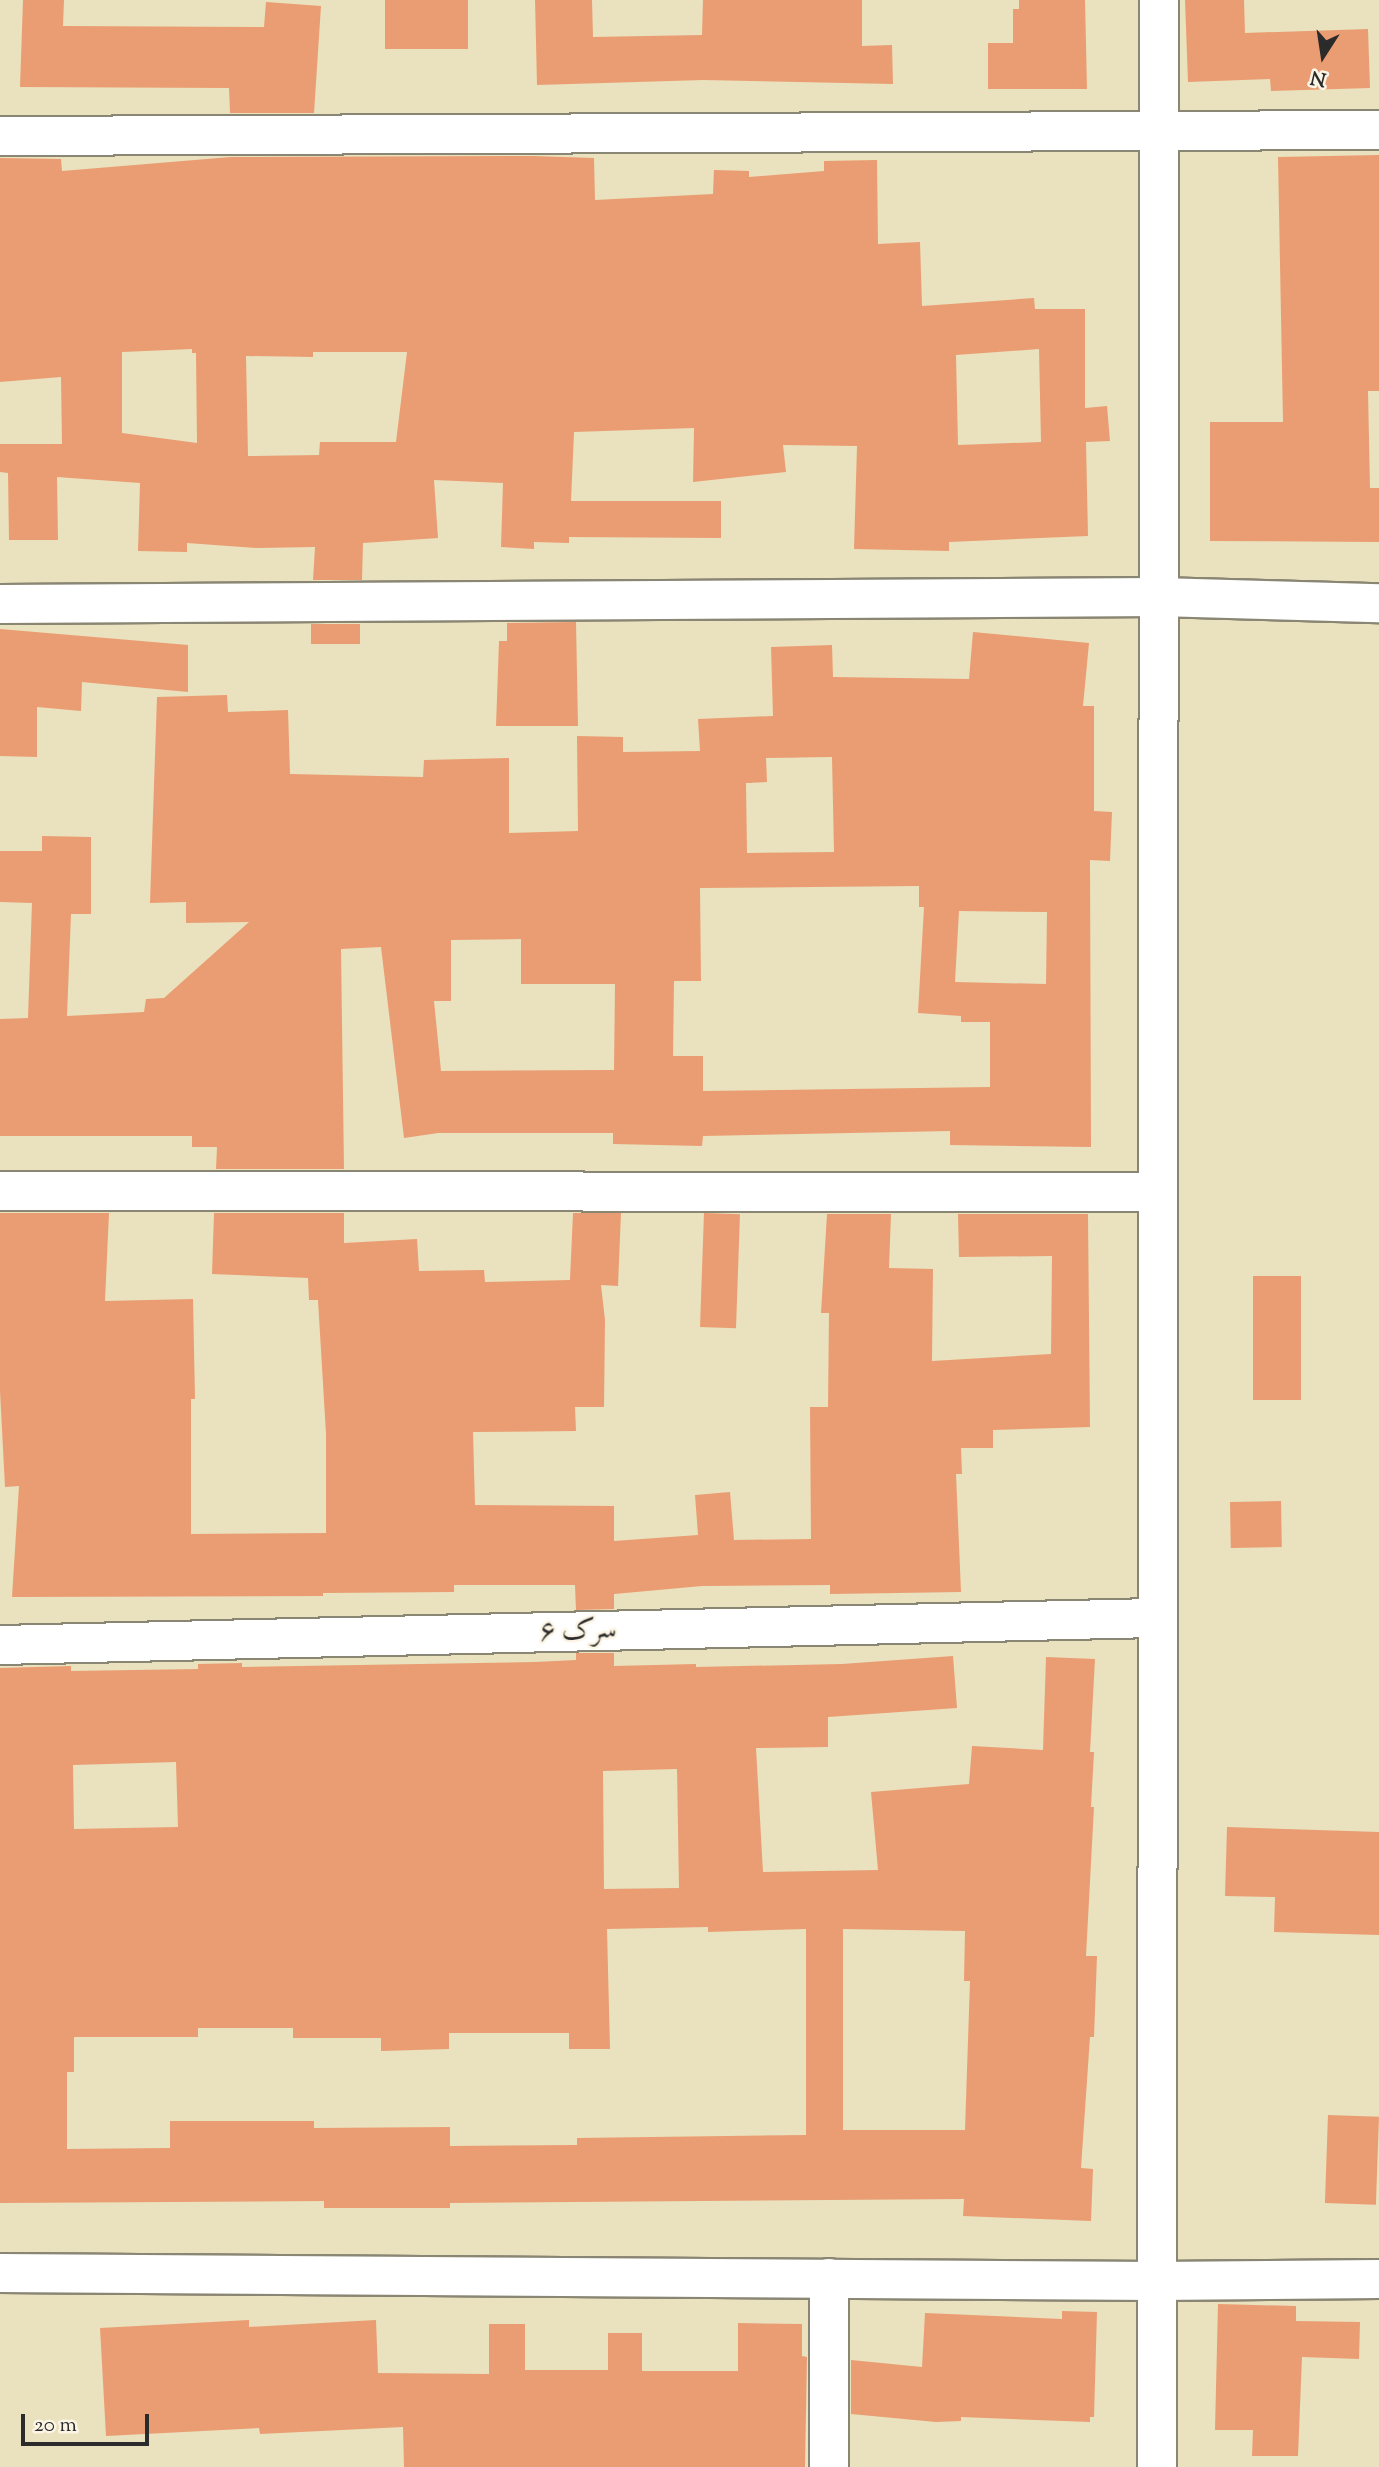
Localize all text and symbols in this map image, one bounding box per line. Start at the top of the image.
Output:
north arrow [1288,21,1358,91]
text: N [1308,62,1329,92]
street label: سرک ۶ [539,1614,617,1648]
scale bar [24,2400,152,2444]
text: 20 m [34,2411,77,2441]

